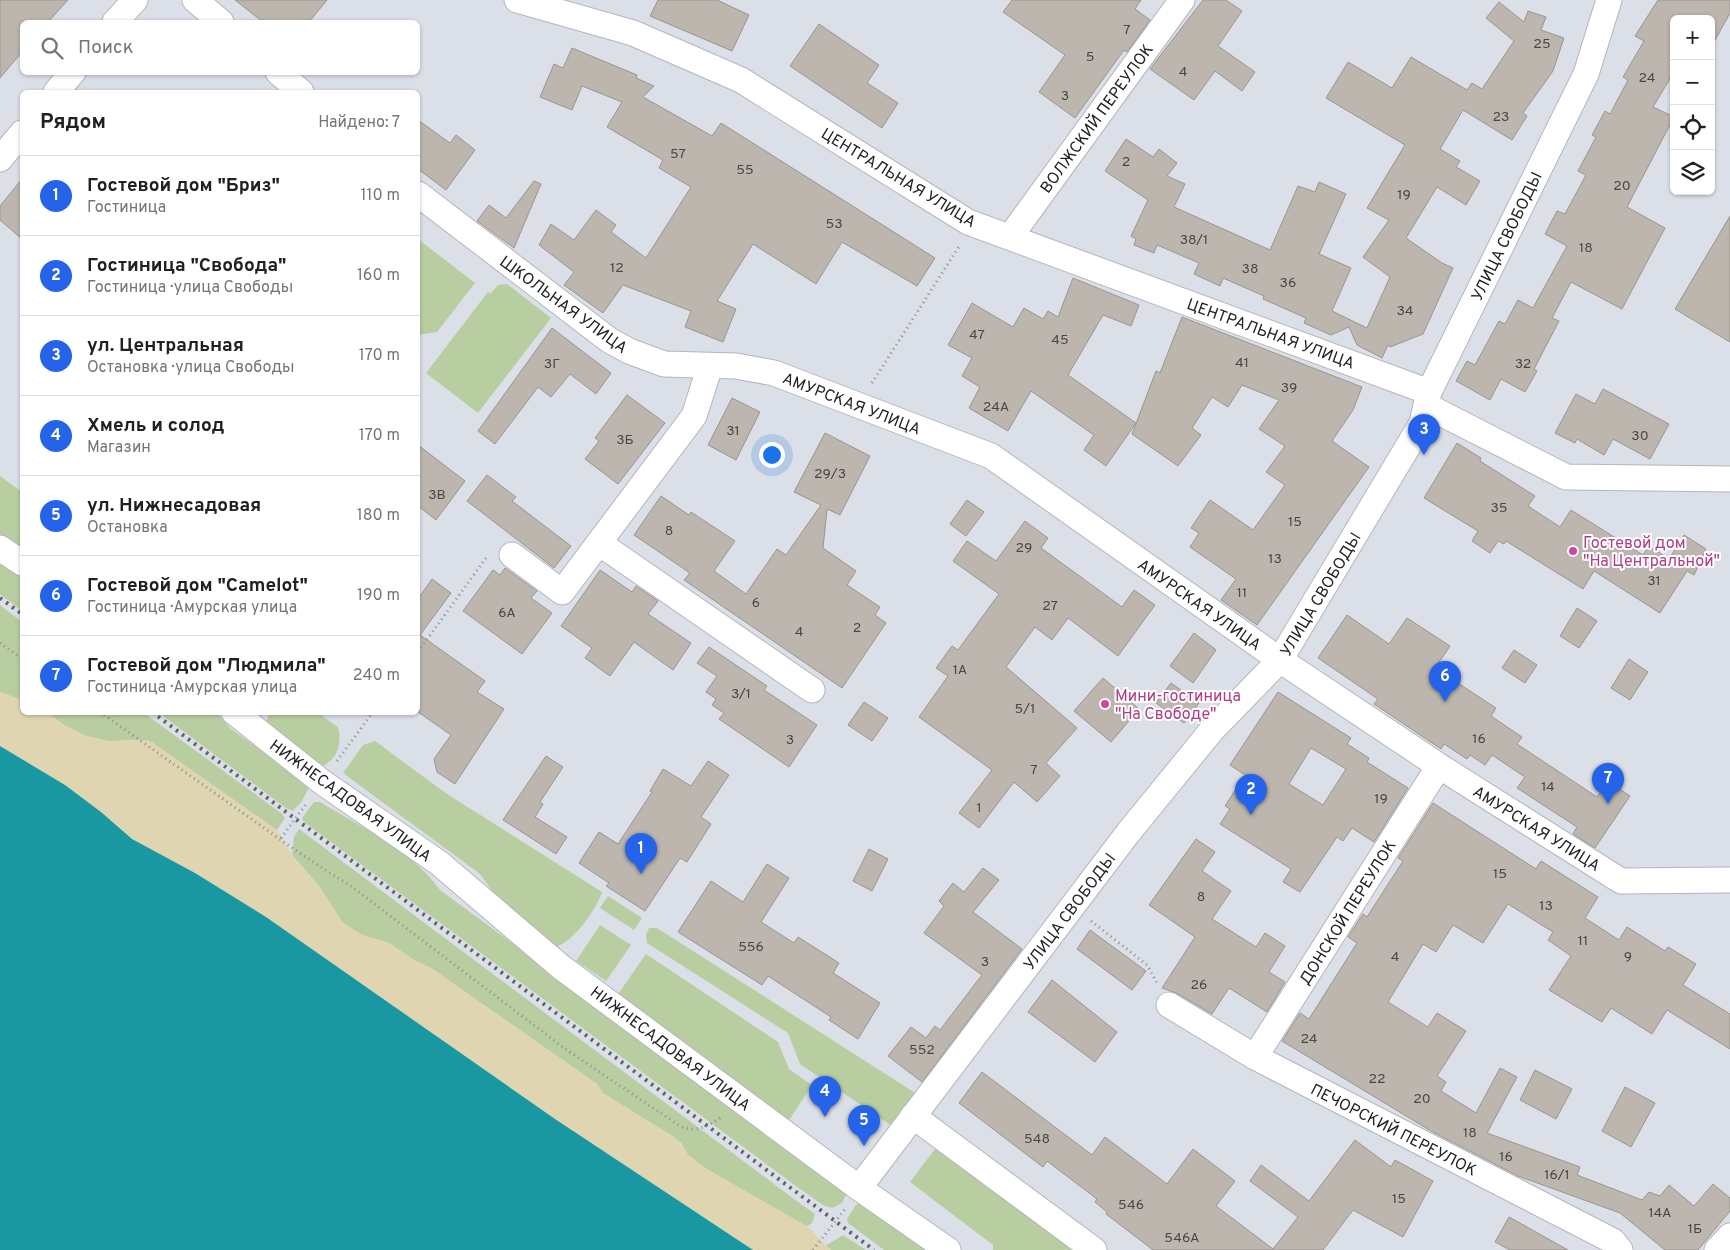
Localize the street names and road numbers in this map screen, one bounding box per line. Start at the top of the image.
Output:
street label: ВОЛЖСКИЙ ПЕРЕУЛОК [1035,39,1159,198]
street label: ЦЕНТРАЛЬНАЯ УЛИЦА [817,124,979,233]
street label: УЛИЦА СВОБОДЫ [1468,169,1548,305]
street label: ШКОЛЬНАЯ УЛИЦА [495,252,631,359]
street label: ЦЕНТРАЛЬНАЯ УЛИЦА [1184,295,1357,375]
street label: АМУРСКАЯ УЛИЦА [779,369,923,440]
street label: УЛИЦА СВОБОДЫ [1277,529,1367,661]
street label: АМУРСКАЯ УЛИЦА [1133,555,1265,656]
street label: НИЖНЕСАДОВАЯ УЛИЦА [265,736,435,867]
street label: АМУРСКАЯ УЛИЦА [1469,782,1603,877]
street label: ДОНСКОЙ ПЕРЕУЛОК [1294,836,1401,989]
street label: УЛИЦА СВОБОДЫ [1020,850,1121,975]
street label: НИЖНЕСАДОВАЯ УЛИЦА [586,983,754,1117]
street label: ПЕЧОРСКИЙ ПЕРЕУЛОК [1307,1078,1480,1181]

